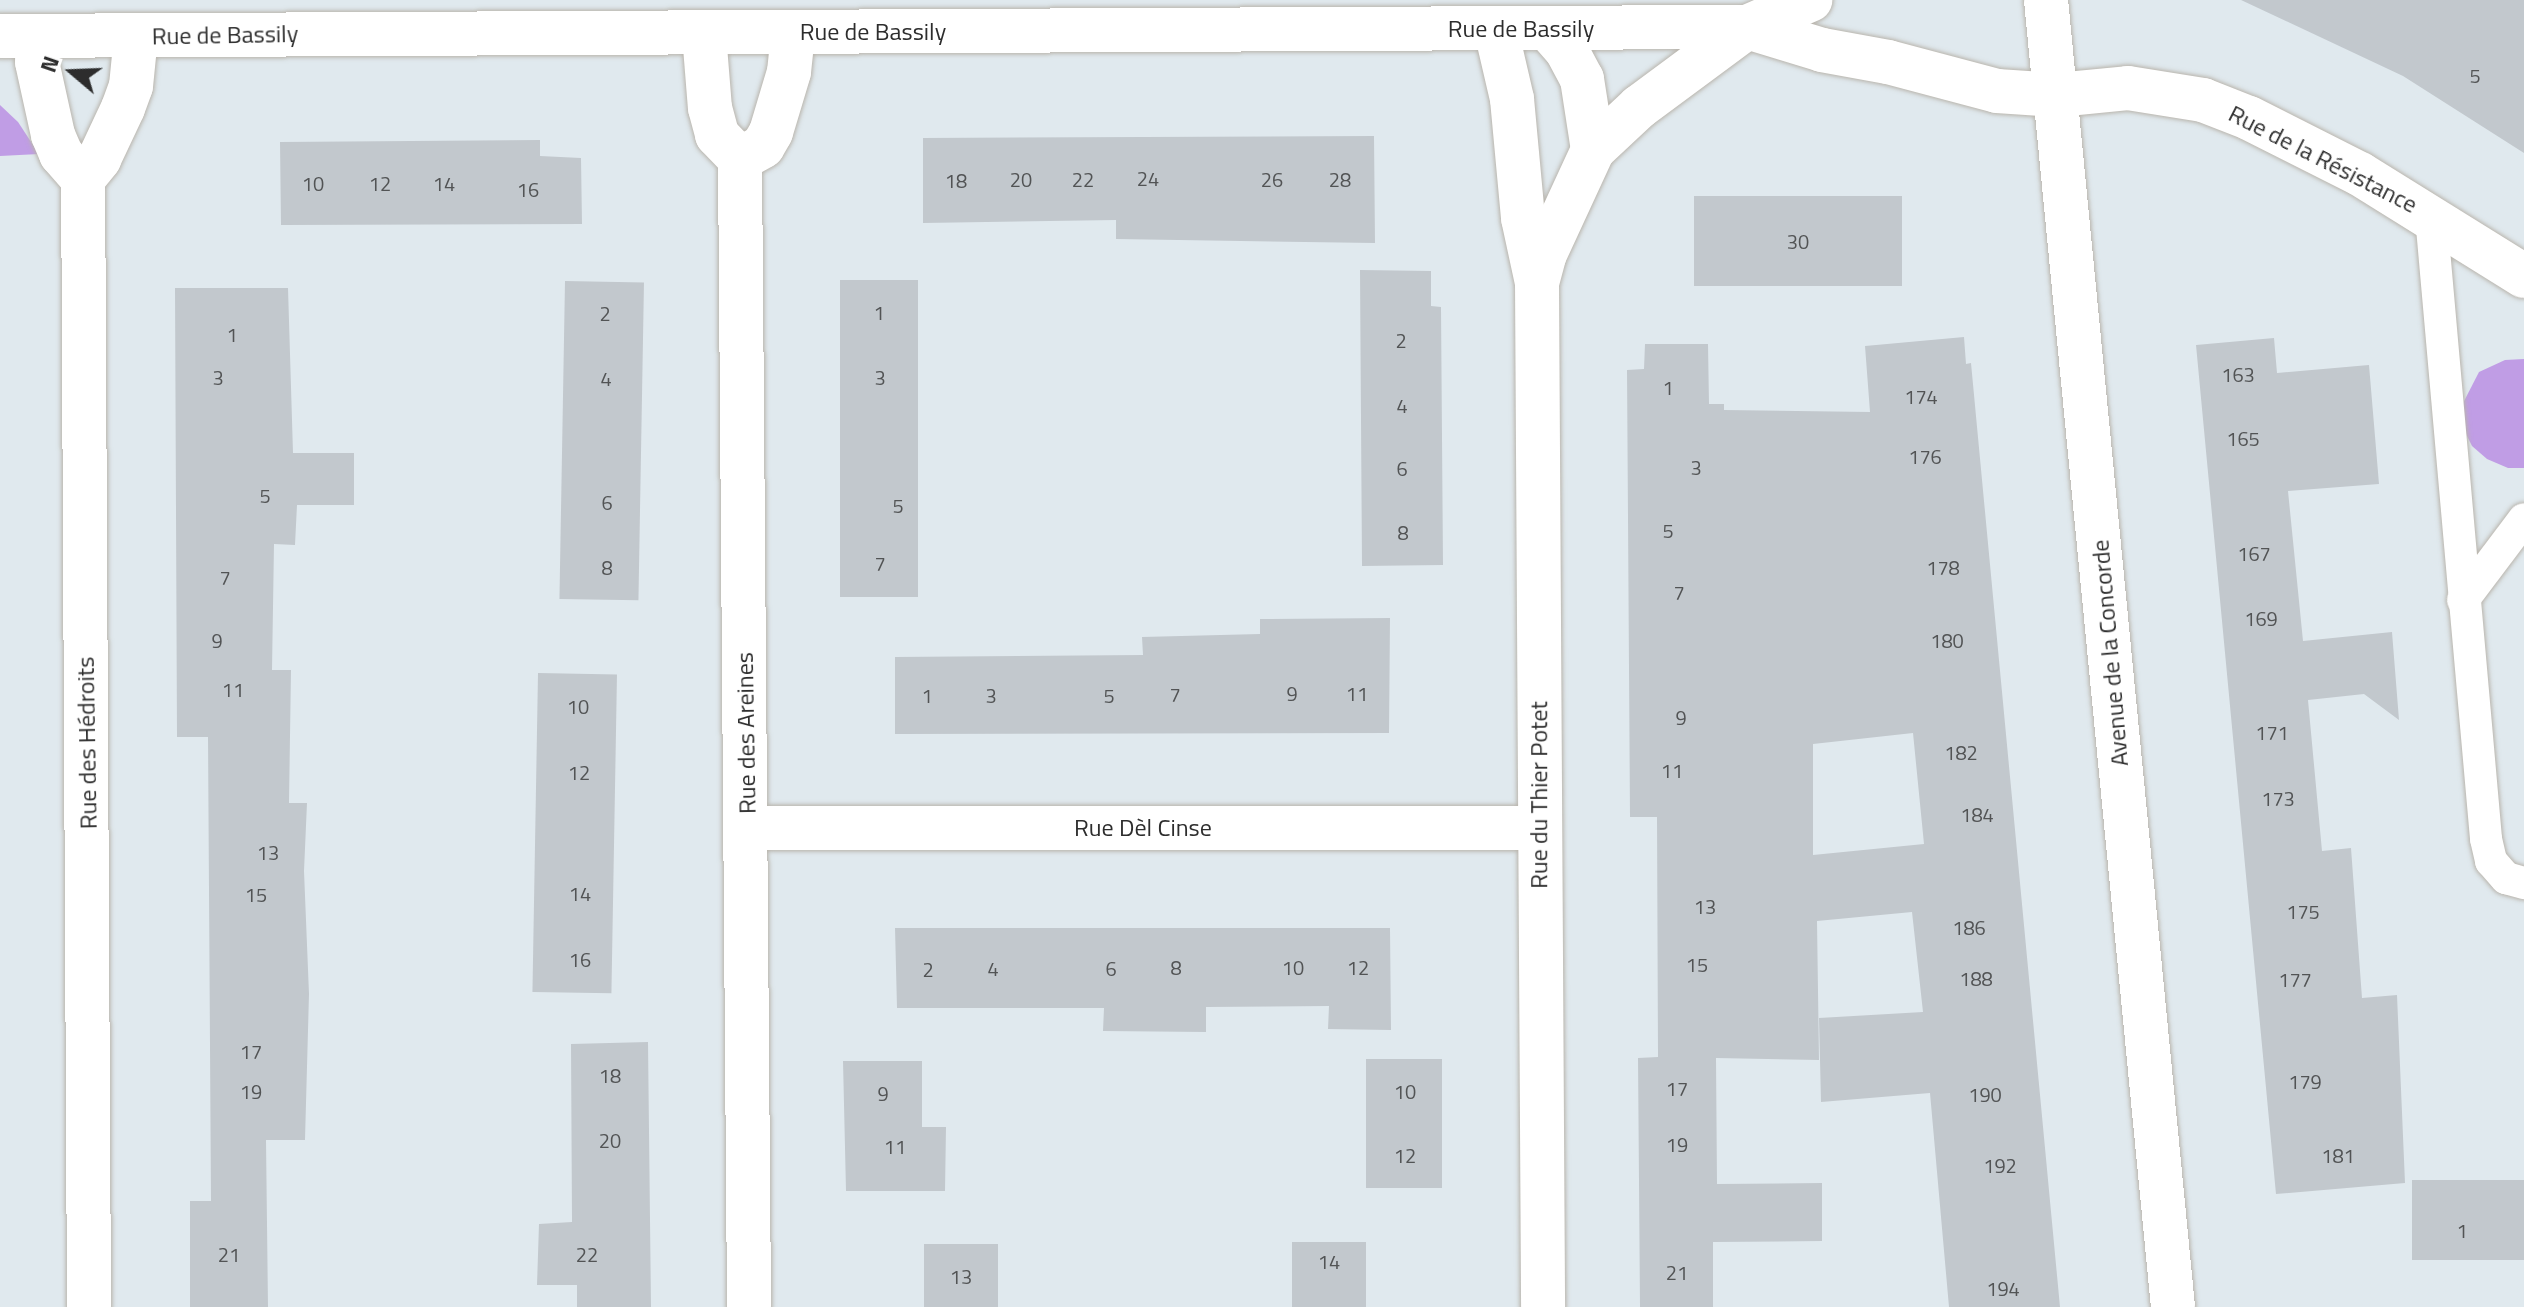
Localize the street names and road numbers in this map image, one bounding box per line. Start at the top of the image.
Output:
street label: Rue de Bassily [1448,15,1594,43]
street label: Rue de Bassily [800,18,946,46]
street label: Rue de Bassily [152,19,298,51]
street label: Rue de la Résistance [2224,99,2422,219]
street label: Avenue de la Concorde [2086,538,2134,768]
street label: Rue des Areines [730,652,762,814]
street label: Rue des Hédroits [71,656,103,830]
street label: Rue du Thier Potet [1525,701,1553,889]
street label: Rue Dèl Cinse [1074,814,1212,842]

